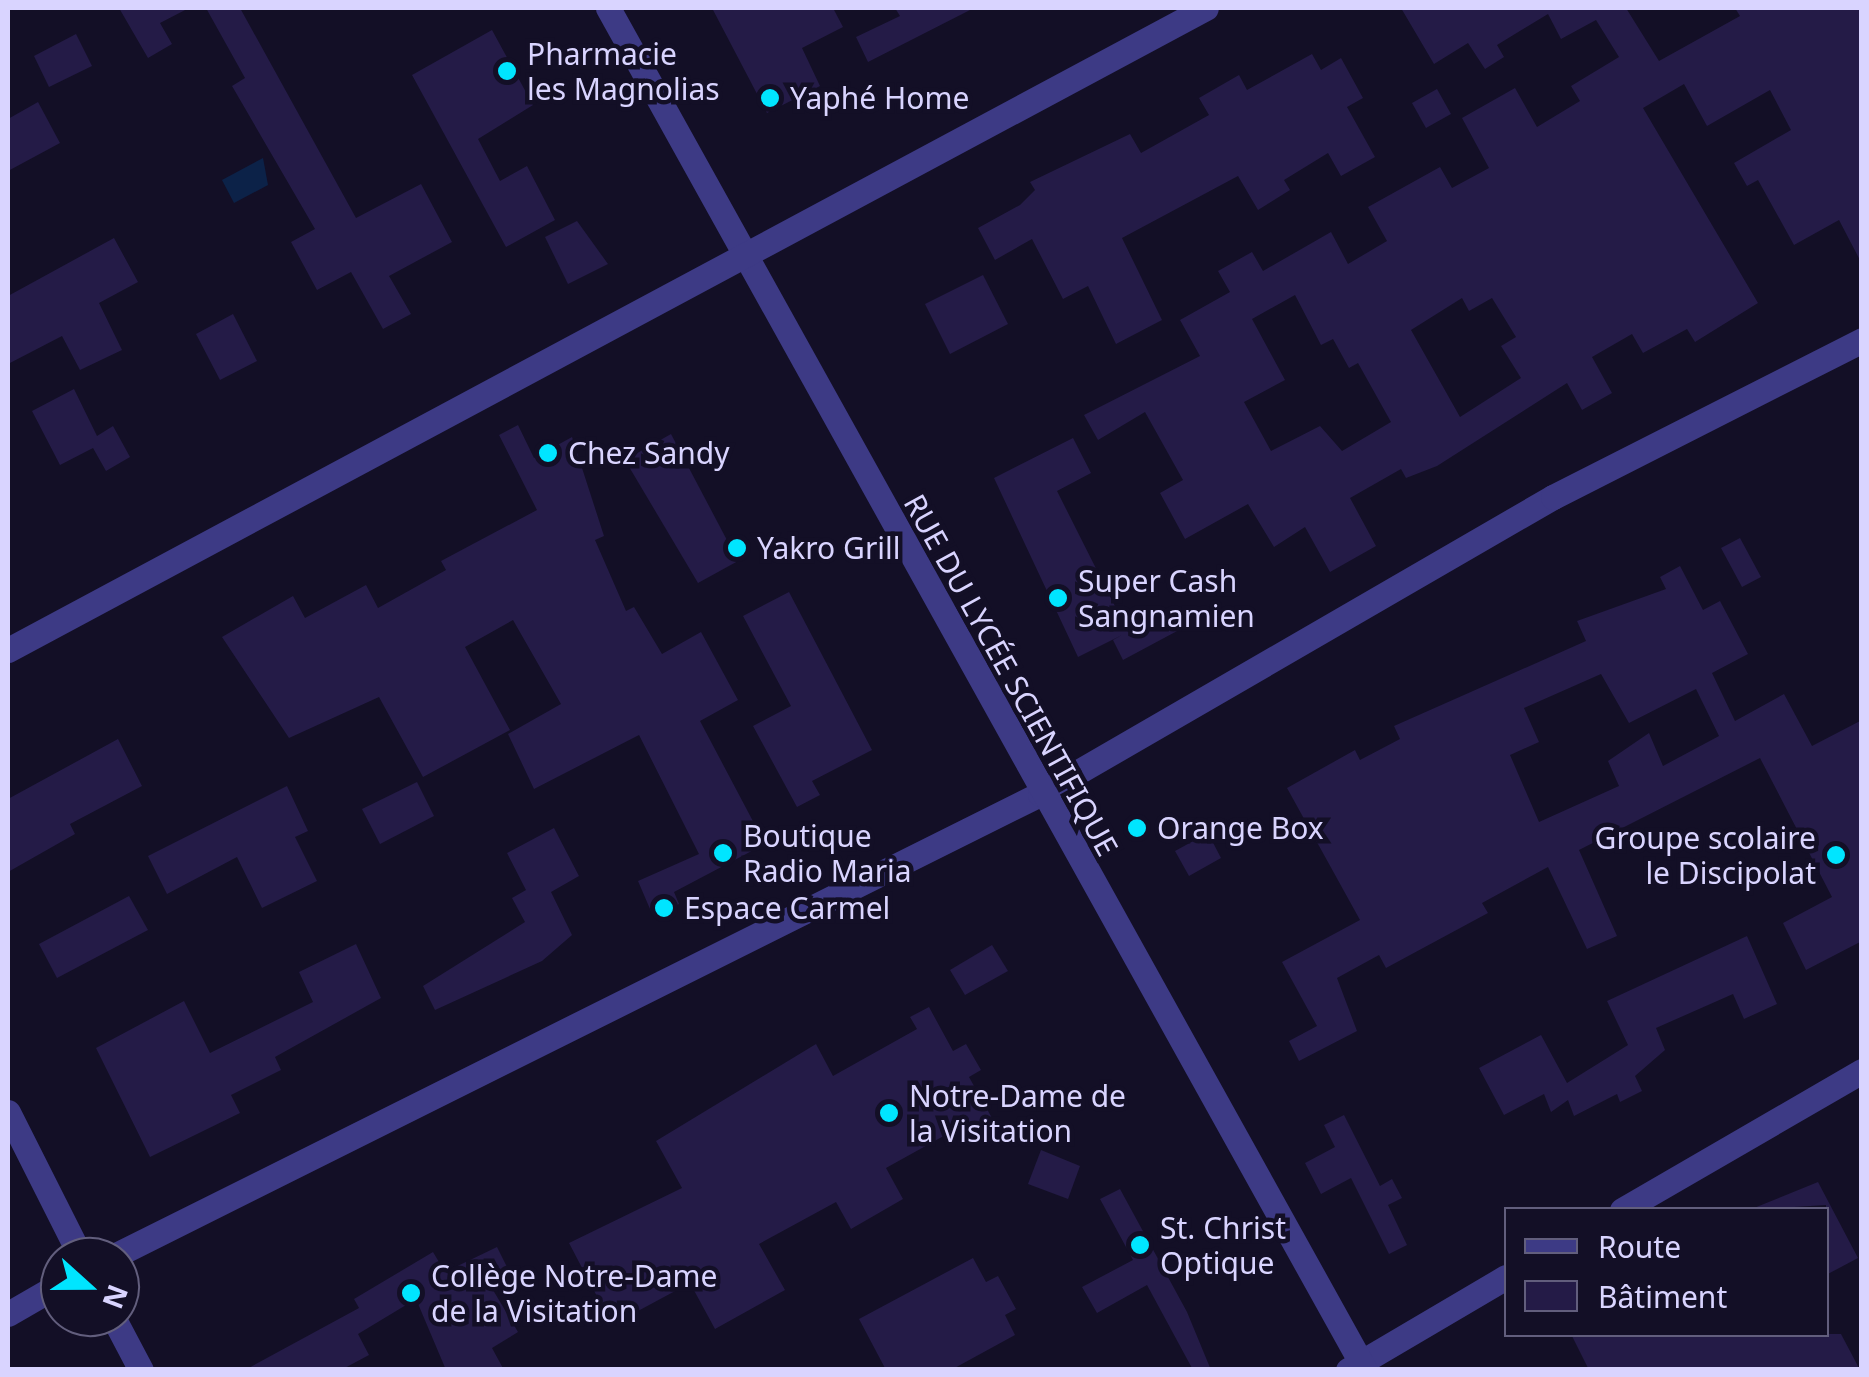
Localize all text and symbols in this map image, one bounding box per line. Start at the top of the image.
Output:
place label: Pharmacie les Magnolias [527,36,720,106]
marker: Pharmacie les Magnolias [496,60,518,82]
place label: Yaphé Home [790,80,969,116]
marker: Yaphé Home [759,87,781,109]
place label: Chez Sandy [568,435,730,471]
marker: Chez Sandy [537,442,559,464]
street label: RUE DU LYCÉE SCIENTIFIQUE [896,488,1126,862]
place label: Yakro Grill [757,530,901,566]
marker: Yakro Grill [726,537,748,559]
place label: Super Cash Sangnamien [1078,563,1255,634]
marker: Super Cash Sangnamien [1047,587,1069,609]
place label: Orange Box [1157,810,1324,846]
marker: Orange Box [1126,817,1148,839]
place label: Boutique Radio Maria [743,818,912,888]
place label: Groupe scolaire le Discipolat [1595,820,1816,890]
marker: Boutique Radio Maria [712,842,734,864]
marker: Groupe scolaire le Discipolat [1825,844,1847,866]
place label: Espace Carmel [684,890,890,926]
marker: Espace Carmel [653,897,675,919]
place label: Notre-Dame de la Visitation [909,1078,1126,1148]
marker: Notre-Dame de la Visitation [878,1102,900,1124]
legend [1504,1207,1829,1337]
place label: St. Christ Optique [1160,1210,1286,1280]
text: Route [1598,1226,1681,1267]
marker: St. Christ Optique [1129,1234,1151,1256]
north arrow [40,1237,140,1337]
place label: Collège Notre-Dame de la Visitation [431,1258,718,1328]
text: Bâtiment [1598,1276,1727,1317]
text: N [94,1280,138,1314]
marker: Collège Notre-Dame de la Visitation [400,1282,422,1304]

